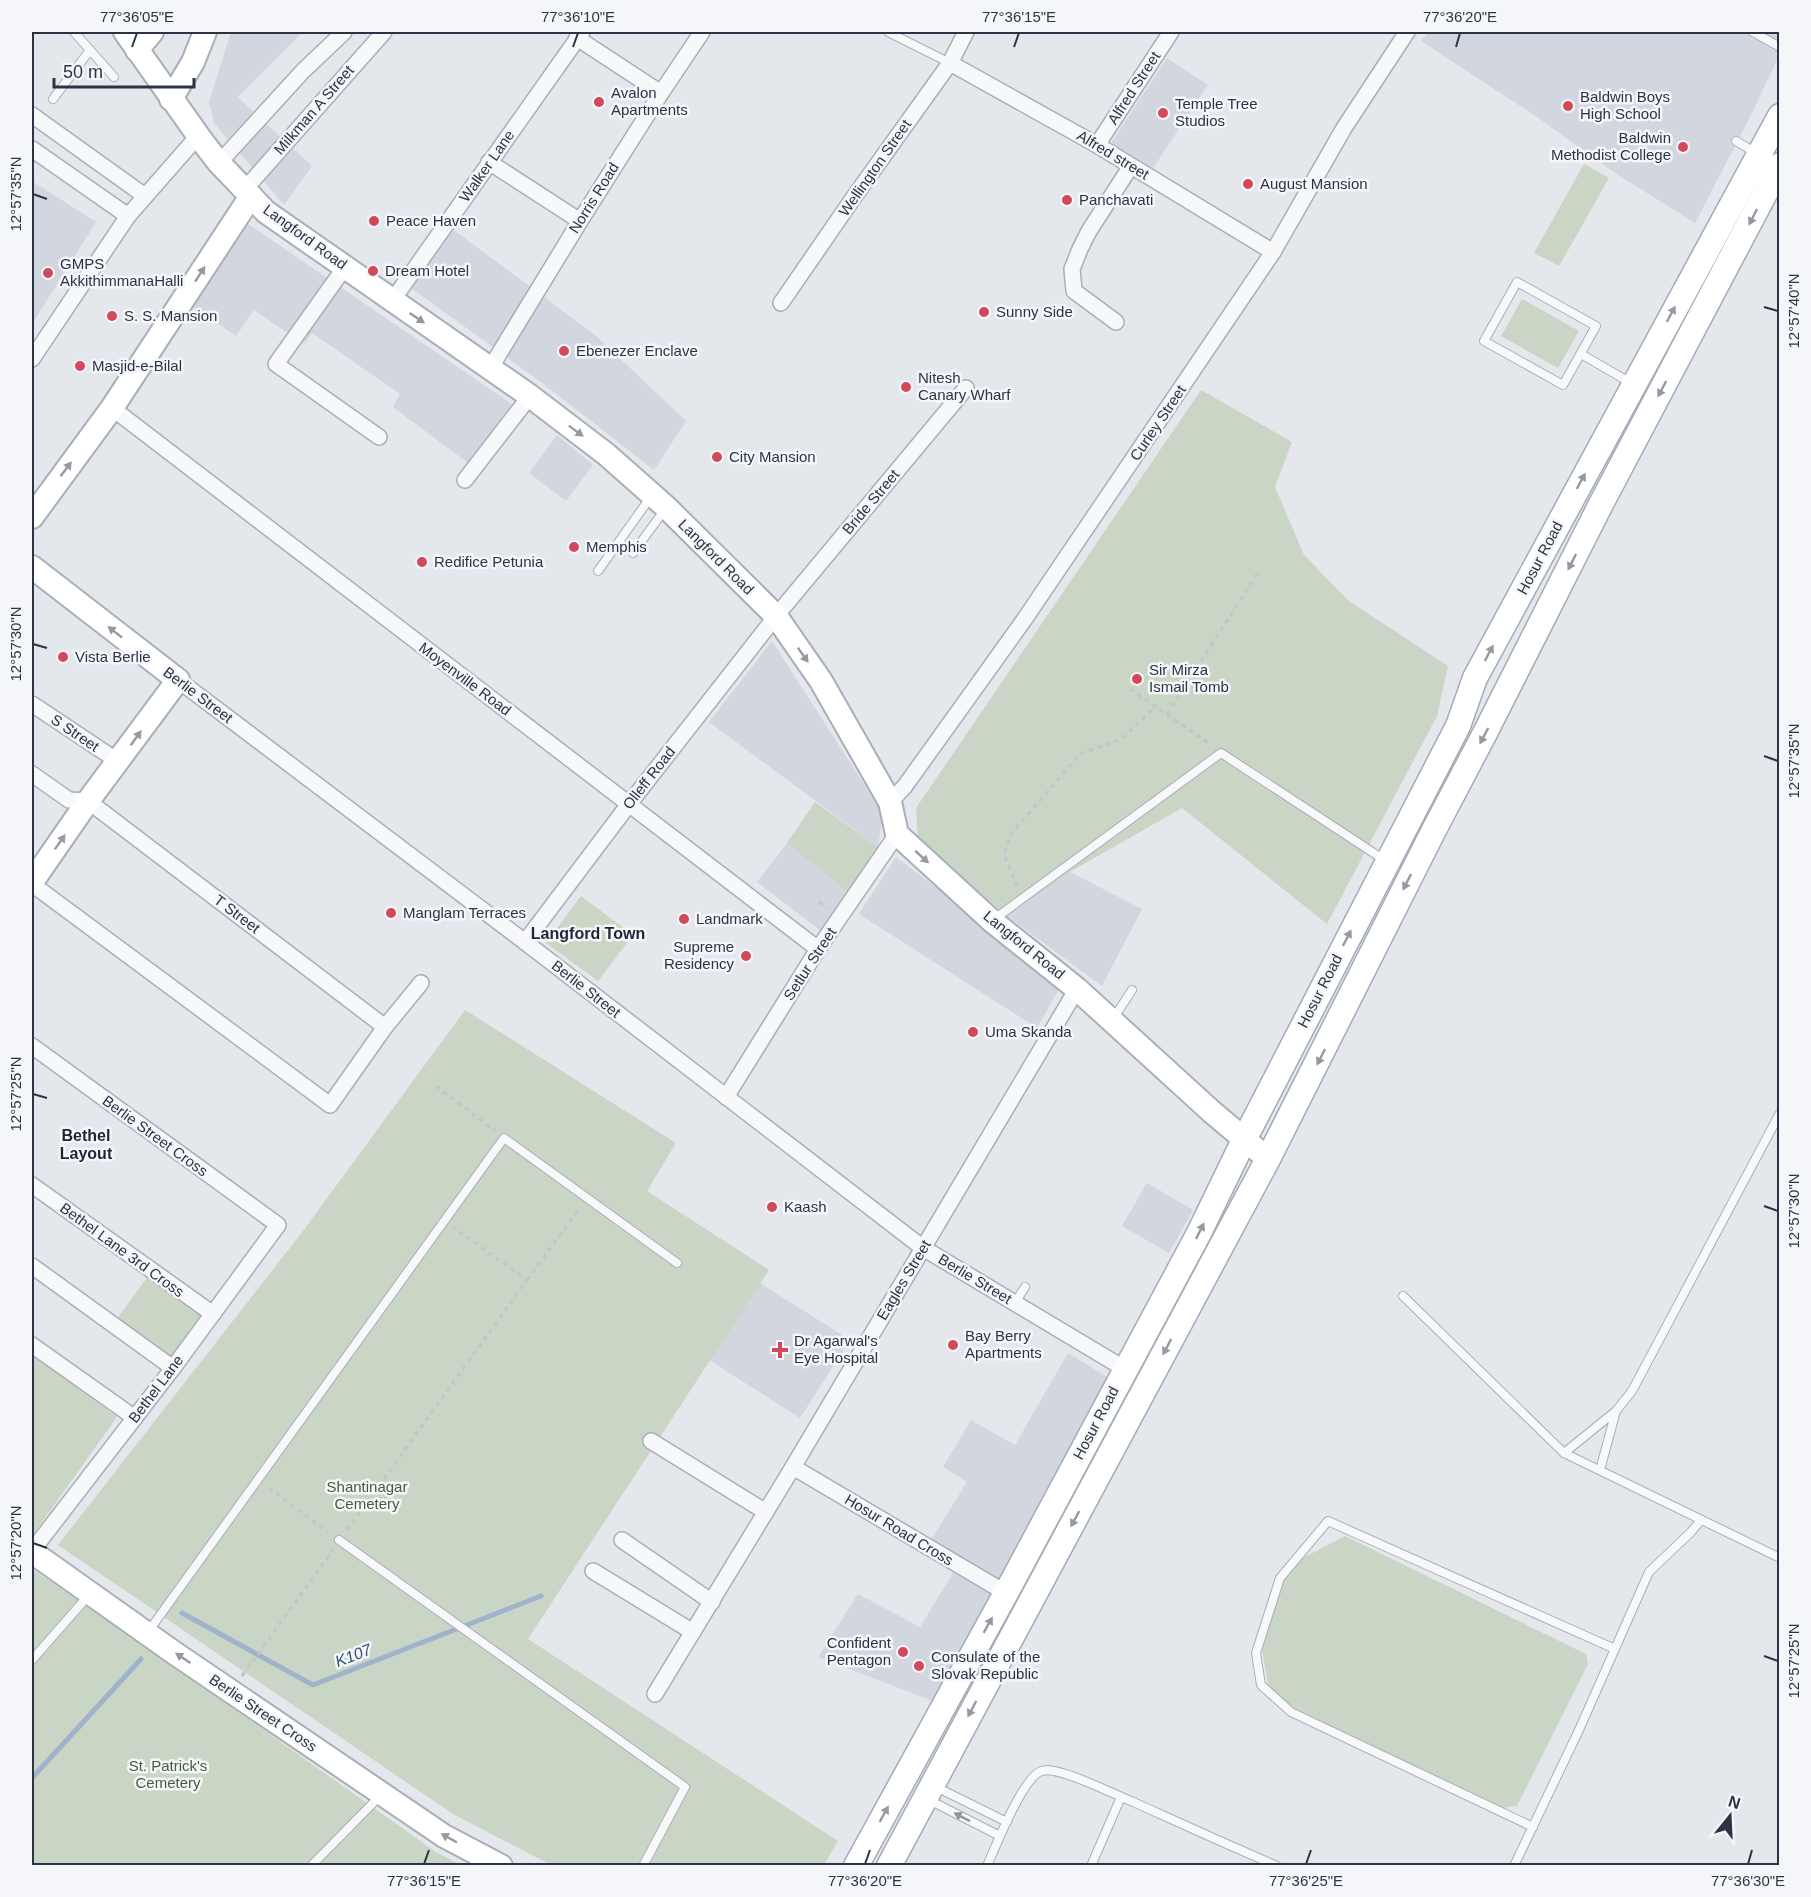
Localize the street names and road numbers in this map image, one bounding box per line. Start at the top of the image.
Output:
street label: Alfred Street [1104,47,1164,127]
street label: Milkman A Street [270,61,358,158]
street label: Wellington Street [835,115,915,219]
street label: Alfred street [1074,126,1153,183]
street label: Walker Lane [456,127,518,205]
street label: Norris Road [565,159,622,236]
street label: Langford Road [260,201,350,273]
street label: Curley Street [1126,381,1190,464]
street label: Bride Street [839,465,903,537]
street label: Langford Road [675,516,757,598]
street label: Hosur Road [1513,518,1566,597]
street label: Moyenville Road [416,638,515,719]
street label: Berlie Street [160,663,237,727]
street label: S Street [48,710,103,755]
street label: Olleff Road [619,743,678,812]
street label: T Street [211,891,264,937]
street label: Langford Road [980,907,1068,982]
street label: Setlur Street [780,923,840,1003]
street label: Hosur Road [1294,951,1345,1030]
street label: Berlie Street [549,956,625,1021]
street label: Berlie Street Cross [99,1092,211,1179]
street label: Bethel Lane 3rd Cross [57,1199,188,1300]
street label: Eagles Street [873,1236,934,1323]
street label: Berlie Street [936,1250,1016,1308]
street label: Bethel Lane [125,1352,186,1426]
street label: Hosur Road [1069,1383,1122,1462]
street label: Hosur Road Cross [842,1491,957,1569]
street label: Berlie Street Cross [206,1670,320,1755]

